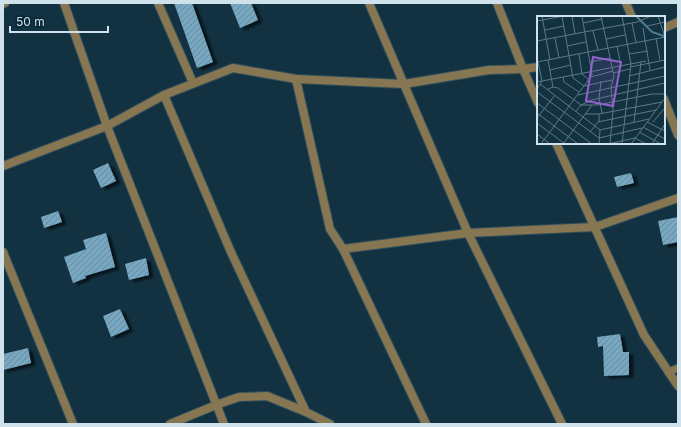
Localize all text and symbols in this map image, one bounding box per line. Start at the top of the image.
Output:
scale bar [10,8,108,34]
text: 50 m [16,14,45,29]
inset map [537,16,665,144]

